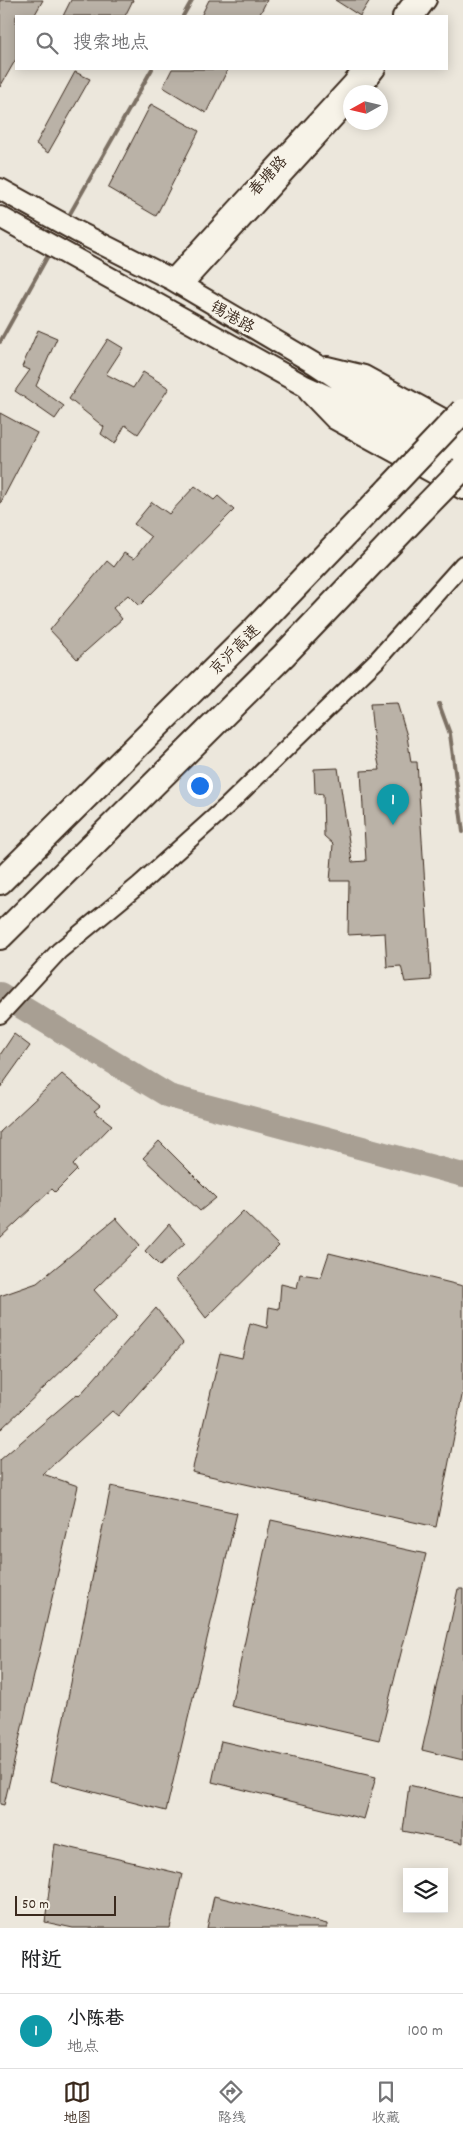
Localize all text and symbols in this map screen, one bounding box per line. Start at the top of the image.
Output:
search box [15,15,448,70]
icon: search [33,29,61,57]
text: 搜索地点 [73,31,149,58]
north arrow [343,85,388,130]
street label: 春塘路 [244,151,294,202]
street label: 锡港路 [205,296,258,340]
street label: 京沪高速 [205,620,267,682]
your location [187,773,213,799]
pin: 1 [377,784,409,825]
map controls [403,1868,448,1913]
button: layers [403,1868,448,1913]
scale bar [15,1893,116,1916]
text: 50 m [22,1895,49,1915]
text: 附近 [20,1947,62,1977]
text: 小陈巷 [67,2007,124,2034]
text: 1 [34,2020,38,2043]
text: 100 m [407,2020,443,2043]
text: 地点 [67,2036,99,2059]
tab: 地图 [63,2078,91,2129]
tab: 路线 [217,2078,245,2129]
tab: 收藏 [372,2078,400,2129]

